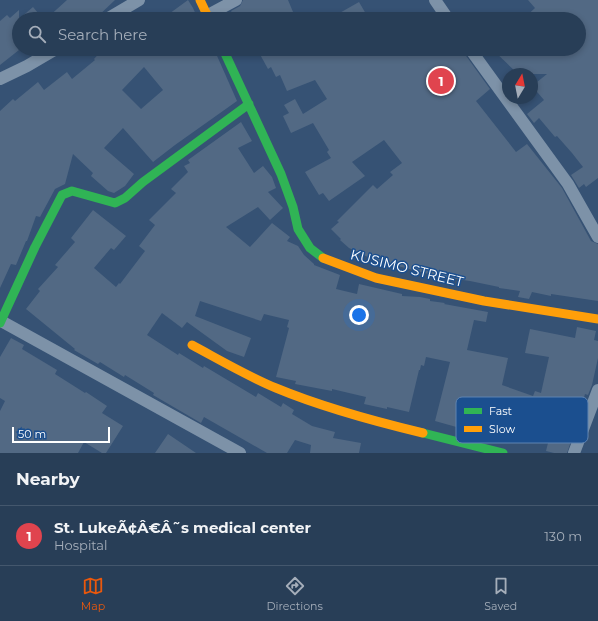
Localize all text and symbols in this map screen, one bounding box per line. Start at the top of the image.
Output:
search box [12,12,586,56]
icon: search [26,23,48,45]
text: Search here [58,25,147,44]
pin: 1 [428,66,454,96]
north arrow [502,68,538,104]
street label: KUSIMO STREET [349,245,465,291]
your location [349,305,369,325]
legend [456,397,588,443]
text: Fast [489,404,513,418]
text: Slow [489,422,515,436]
scale bar [12,425,110,444]
text: 50 m [18,427,46,441]
text: Nearby [16,469,80,489]
text: St. LukeÃ¢Â€Â˜s medical center [54,518,311,537]
text: 1 [26,528,32,544]
text: 130 m [544,528,582,544]
text: Hospital [54,537,107,553]
tab: Map [81,575,105,613]
tab: Directions [267,575,323,613]
tab: Saved [484,575,517,613]

